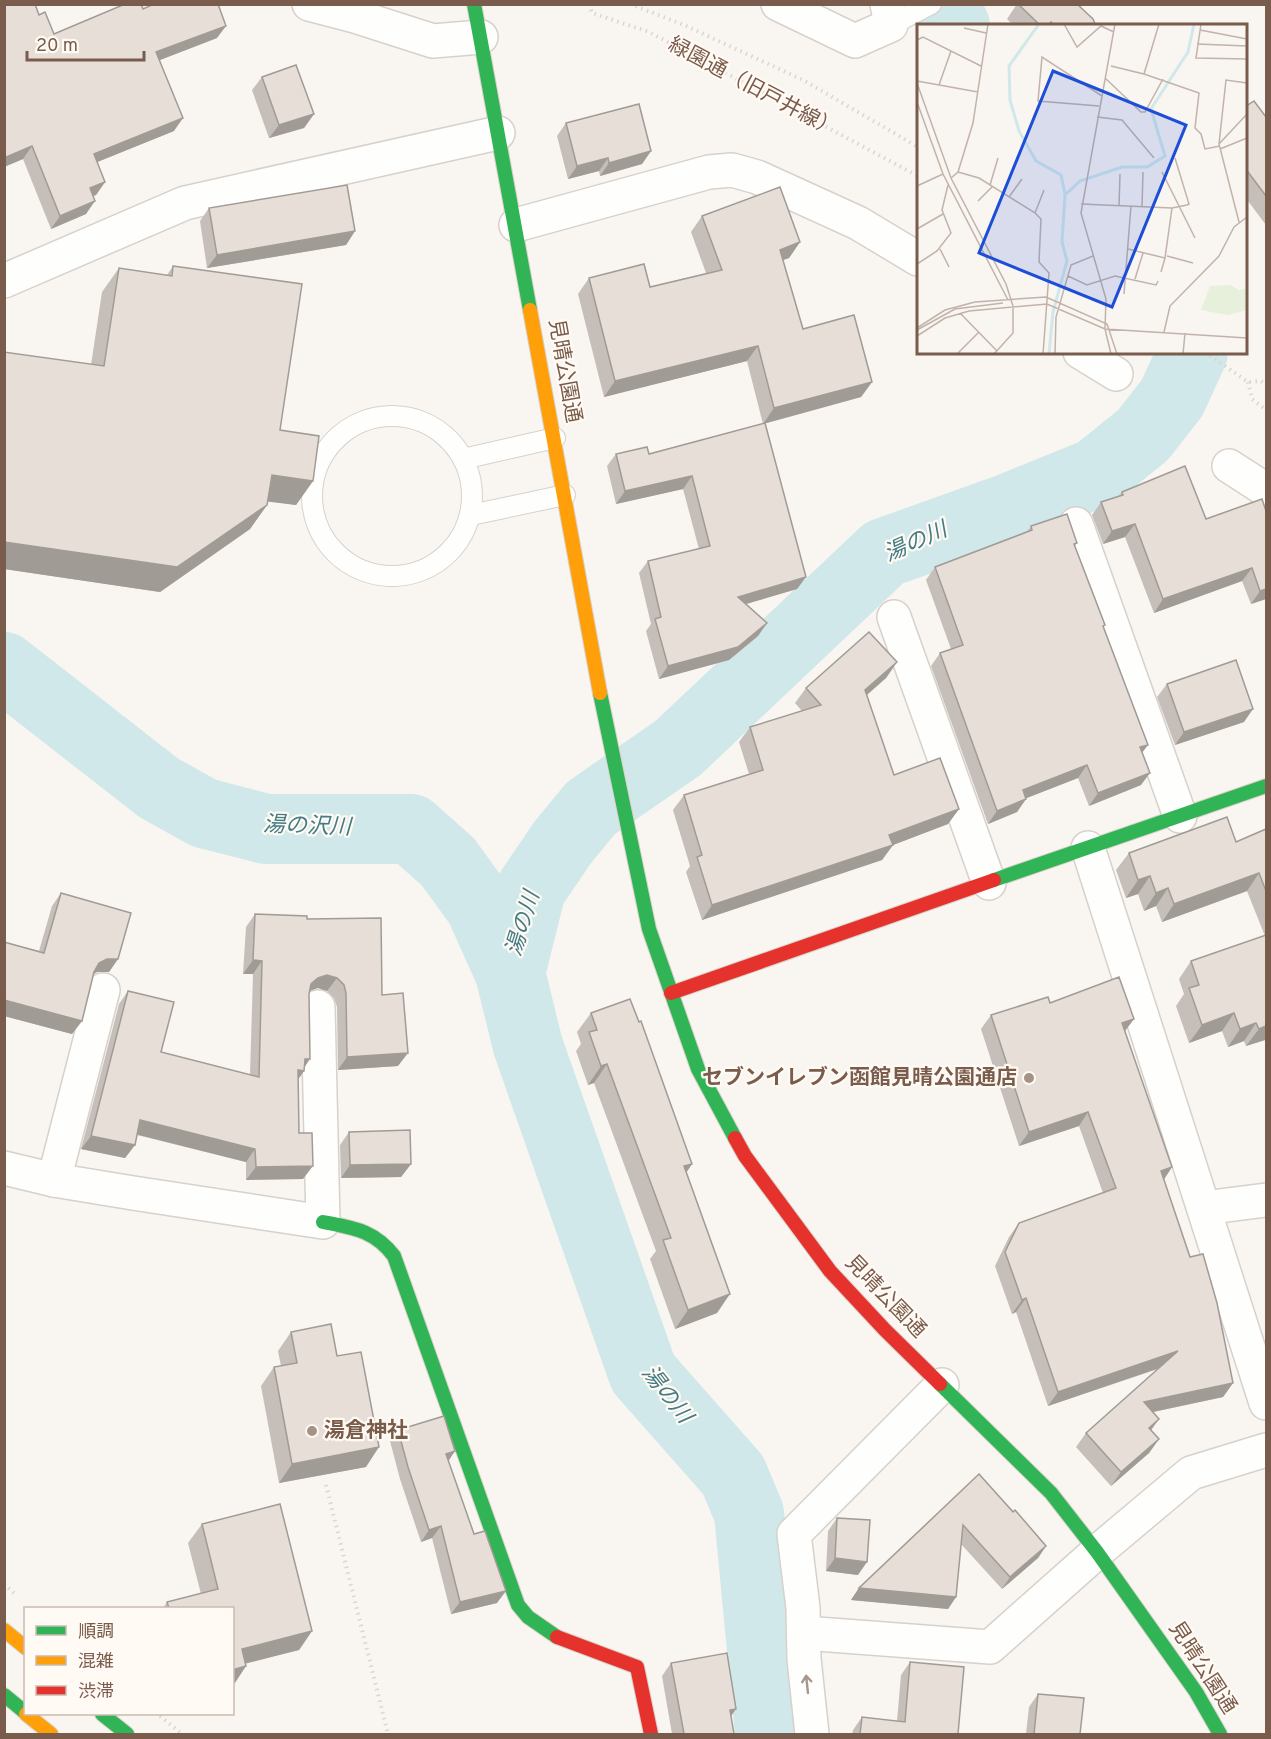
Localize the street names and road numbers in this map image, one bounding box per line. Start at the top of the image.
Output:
street label: 緑園通（旧戸井線） [663,32,843,144]
street label: 見晴公園通 [542,317,586,425]
street label: 見晴公園通 [839,1250,931,1344]
street label: 見晴公園通 [1162,1617,1242,1719]

